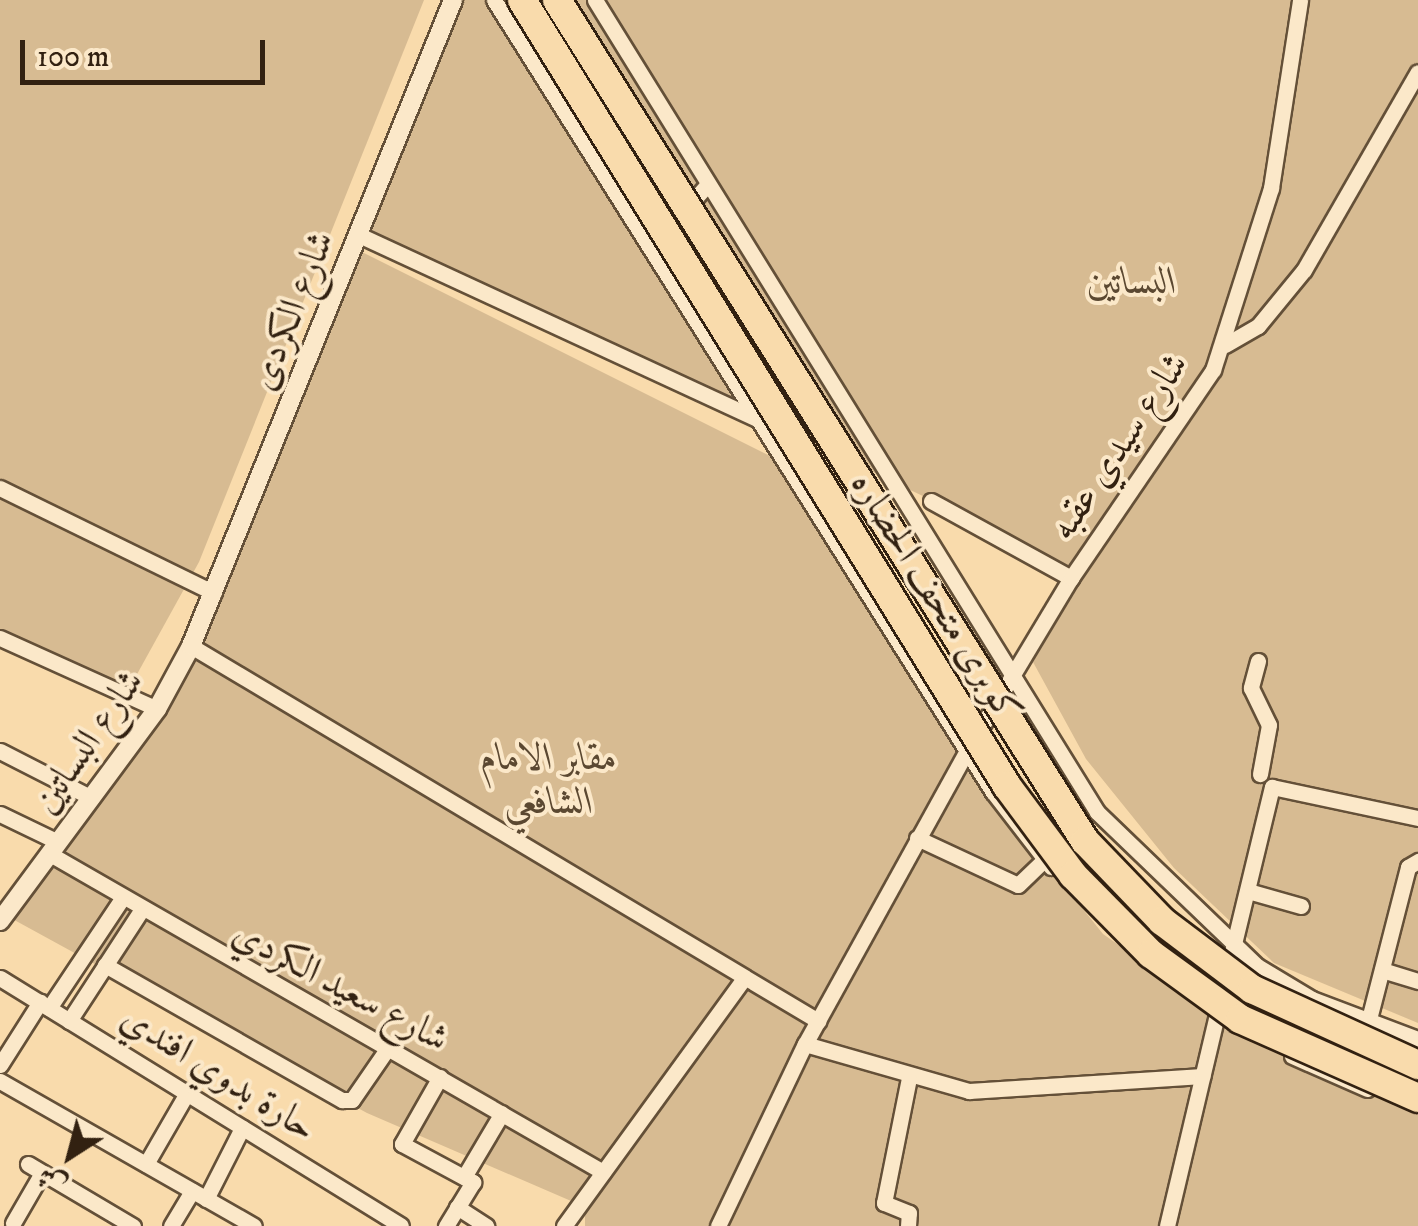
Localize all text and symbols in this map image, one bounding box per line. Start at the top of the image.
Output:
scale bar [25,20,270,82]
text: 100 m [37,39,109,76]
street label: شارع الكردى [241,225,345,397]
park label: البساتين [1087,260,1177,306]
street label: شارع سيدي عقبه [1041,345,1199,549]
street label: كوبرى متحف الحضاره [839,464,1031,732]
street label: شارع البساتين [23,661,155,823]
park label: مقابر الامام الشافعي [480,736,618,826]
street label: شارع سعيد الكردي [224,911,456,1063]
street label: حارة بدوي افندي [112,996,324,1152]
north arrow [20,1106,120,1206]
text: ش [31,1158,74,1203]

